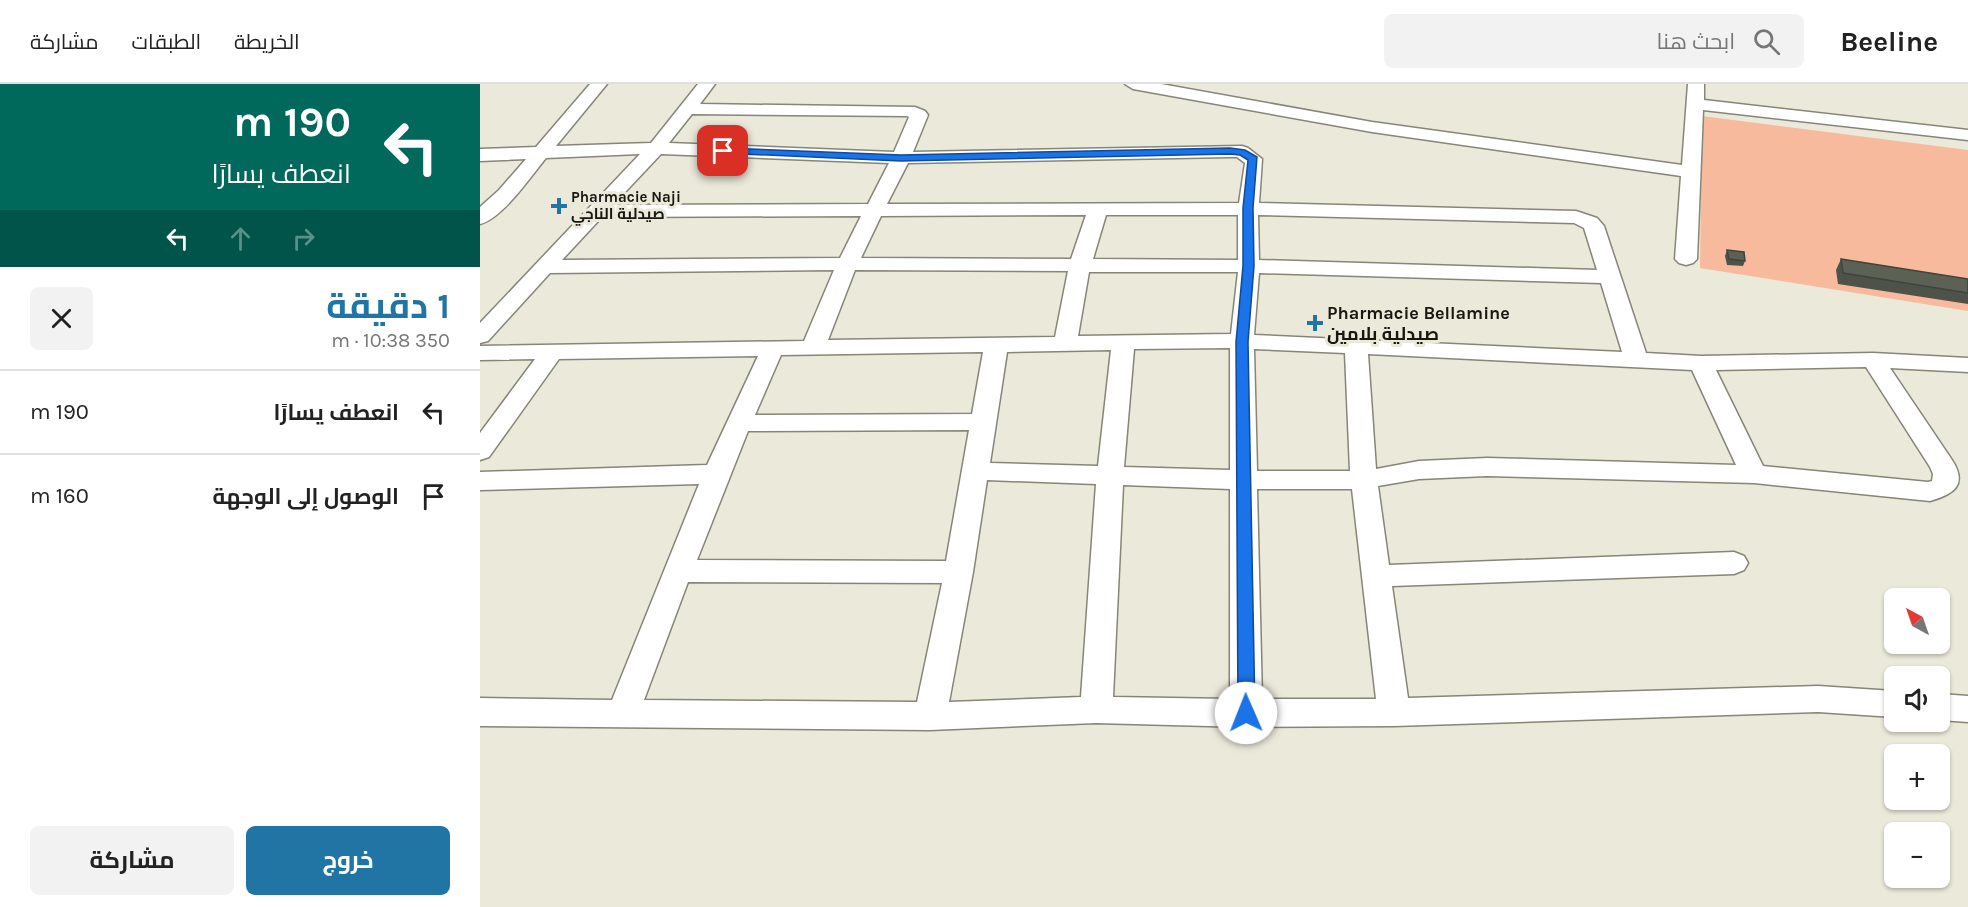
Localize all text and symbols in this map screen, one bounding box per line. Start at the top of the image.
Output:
search box [1384,14,1804,68]
icon: search [1750,25,1783,58]
text: Beeline [1840,25,1938,58]
text: ابحث هنا [1656,29,1735,55]
text: مشاركة [30,30,99,54]
text: الطبقات [132,30,201,54]
text: الخريطة [234,30,300,54]
text: 190 m [233,97,351,147]
icon: left [372,108,450,186]
pin [697,125,748,176]
icon: arrive [706,134,739,167]
text: انعطف يسارًا [211,158,351,190]
place label: Pharmacie Naji صيدلية الناجي [571,188,681,226]
marker: Pharmacie Naji صيدلية الناجي [552,199,566,213]
icon: left [161,222,194,255]
icon: ahead [224,222,257,255]
icon: right [287,222,320,255]
text: 1 دقيقة [326,285,450,327]
button: close [30,287,93,350]
place label: Pharmacie Bellamine صيدلية بلامين [1327,302,1510,345]
marker: Pharmacie Bellamine صيدلية بلامين [1308,316,1322,330]
text: 350 m · 10:38 [331,329,450,352]
icon: left [417,396,450,429]
text: 190 m [30,399,89,425]
text: انعطف يسارًا [273,400,399,426]
icon: arrive [417,480,450,513]
text: 160 m [30,483,89,509]
text: الوصول إلى الوجهة [213,484,399,510]
north arrow [1884,588,1950,654]
map controls [1884,588,1950,888]
button: sound [1884,666,1950,732]
position arrow [1214,681,1278,745]
button: + [1884,744,1950,810]
button: − [1884,822,1950,888]
button: مشاركة [30,826,234,895]
button: خروج [246,826,450,895]

